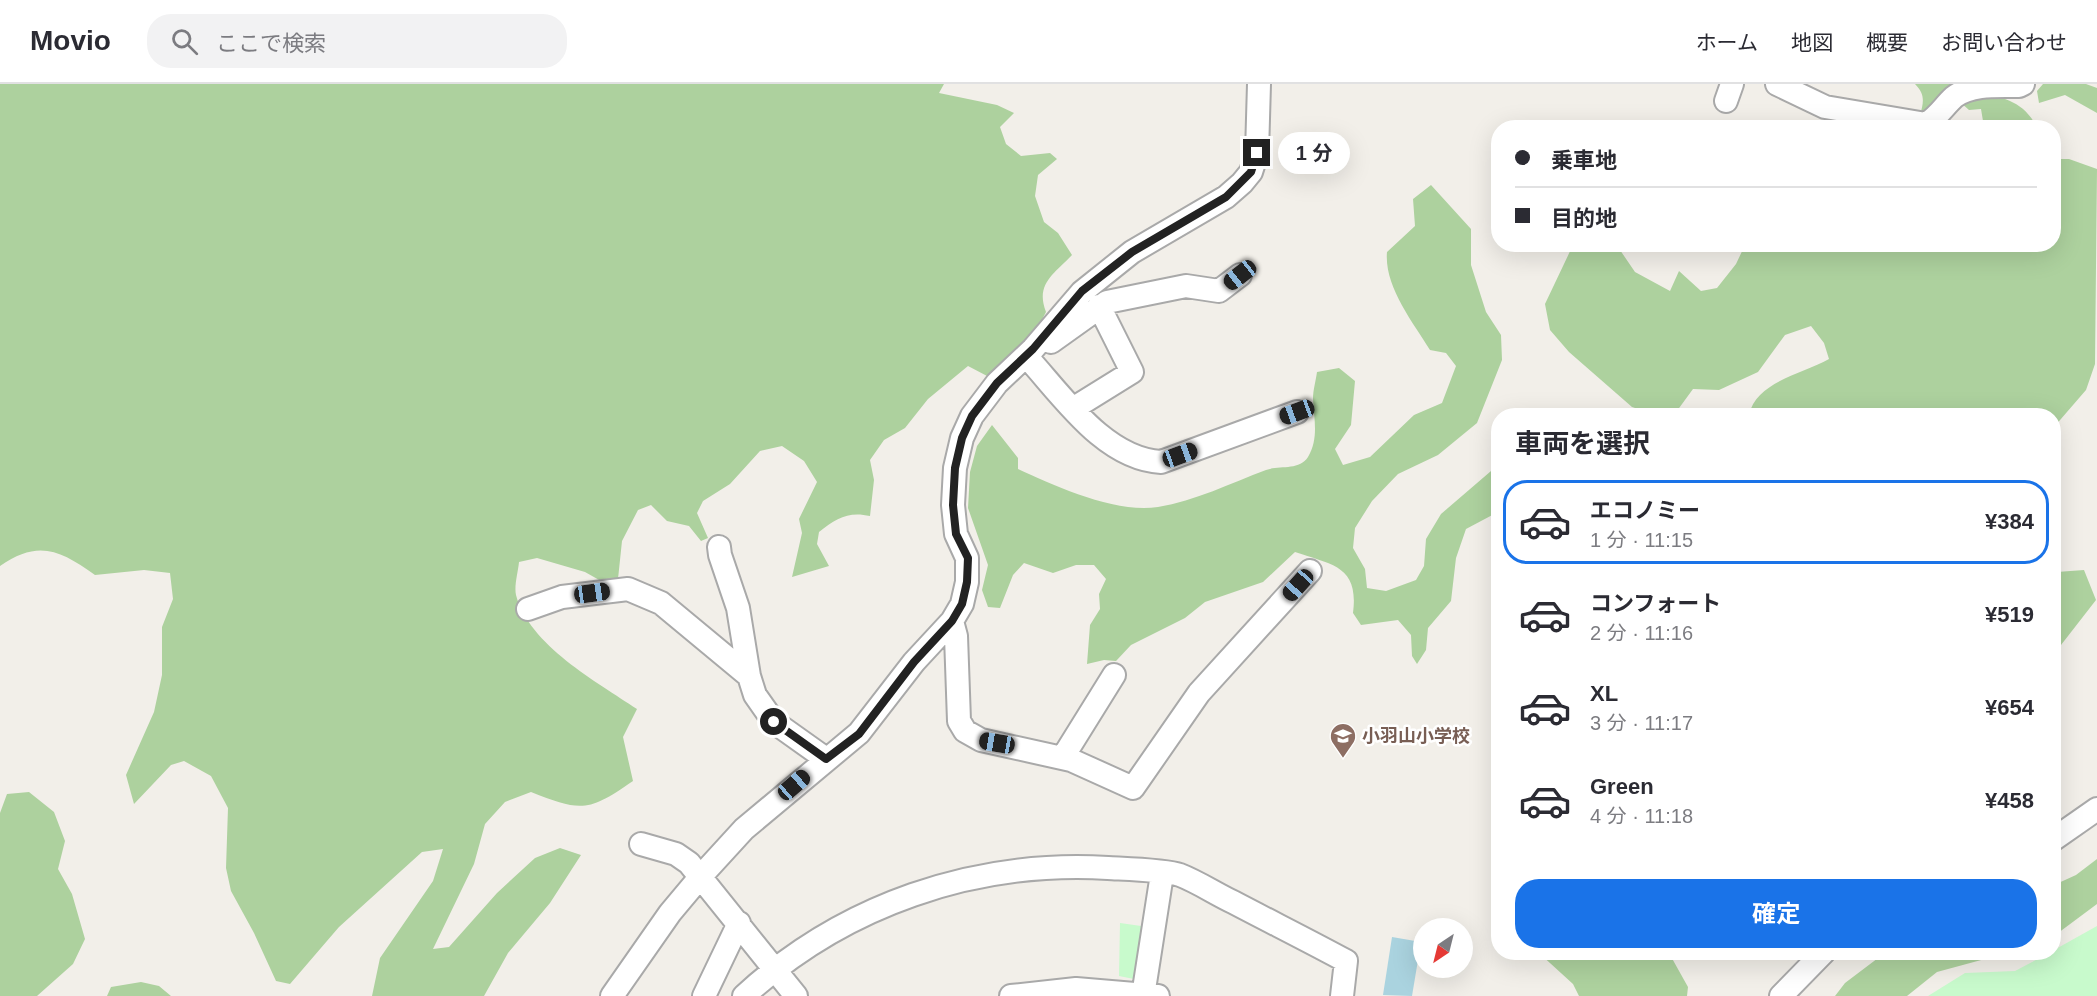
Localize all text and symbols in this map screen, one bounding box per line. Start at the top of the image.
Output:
search box [147,14,567,68]
text: Movio [30,25,111,56]
icon: search [168,25,201,58]
text: ここで検索 [216,31,326,56]
text: ホーム [1696,31,1758,54]
text: 地図 [1791,31,1833,54]
text: 概要 [1866,31,1908,54]
text: お問い合わせ [1941,31,2067,54]
callout: 1 分 [1278,132,1350,174]
route end [1243,139,1270,166]
text: 1 分 [1296,142,1332,164]
text: 乗車地 [1551,148,1617,173]
text: 目的地 [1551,206,1617,231]
car [1220,257,1260,293]
car [1277,397,1317,427]
text: 車両を選択 [1515,429,1650,459]
car [1160,440,1200,470]
icon: car [1518,495,1572,549]
text: エコノミー [1590,498,1700,523]
text: ¥384 [1985,509,2034,534]
text: 1 分 · 11:15 [1590,529,1693,551]
car [1279,566,1317,604]
car [573,582,611,604]
icon: car [1518,588,1572,642]
text: コンフォート [1590,591,1721,616]
text: ¥519 [1985,602,2034,627]
text: 2 分 · 11:16 [1590,622,1693,644]
icon: car [1518,681,1572,735]
text: XL [1590,681,1618,706]
text: ¥654 [1985,695,2034,720]
route start [760,708,787,735]
text: 3 分 · 11:17 [1590,712,1693,734]
school or university icon: 小羽山小学校 [1328,721,1358,759]
place label: 小羽山小学校 [1362,726,1470,746]
car [978,731,1016,755]
car [775,766,813,804]
icon: car [1518,774,1572,828]
text: Green [1590,774,1654,799]
text: ¥458 [1985,788,2034,813]
text: 4 分 · 11:18 [1590,805,1693,827]
button: 確定 [1515,879,2037,948]
north arrow [1413,918,1473,978]
map controls [1413,918,1473,978]

